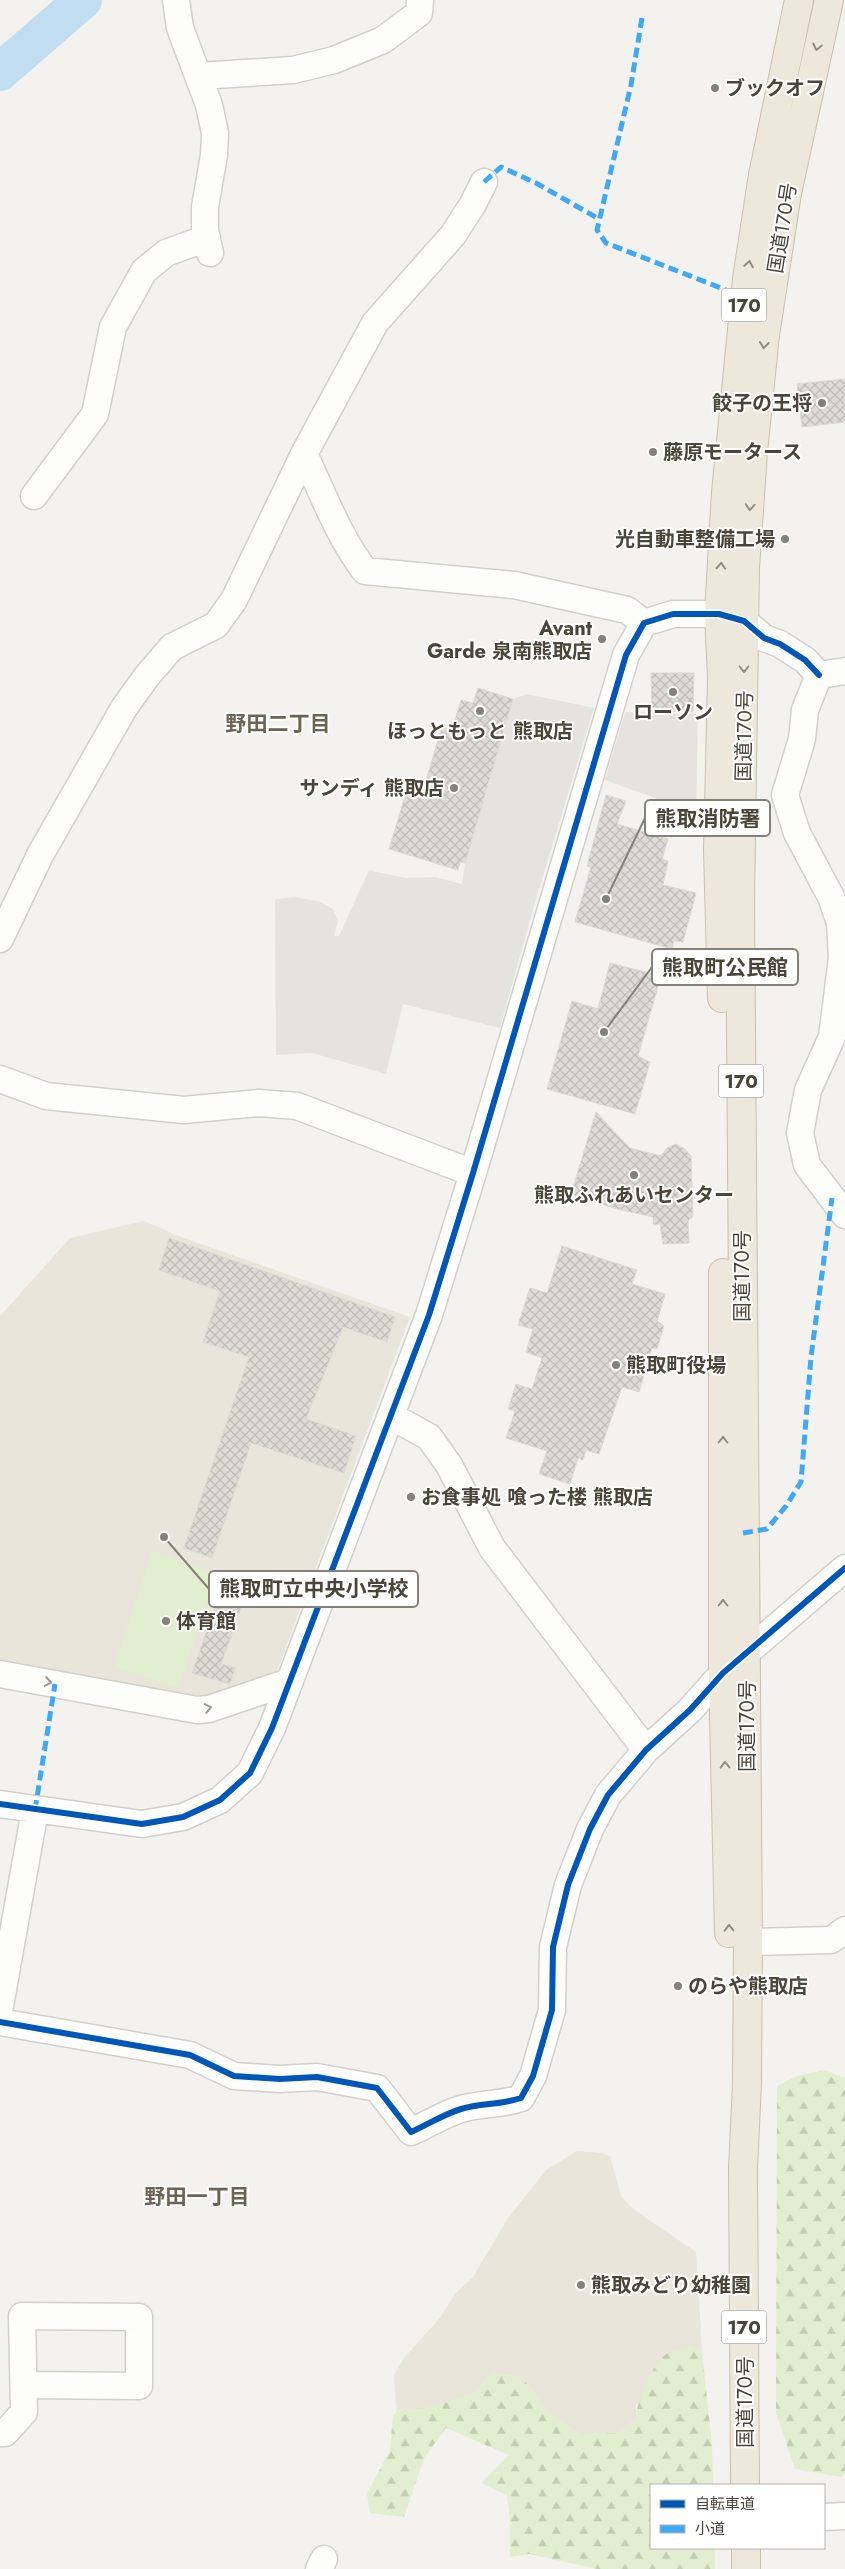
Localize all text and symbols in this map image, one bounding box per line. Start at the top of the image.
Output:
one-way arrow [812,43,823,52]
place label: ブックオフ [725,74,825,103]
marker: ブックオフ [709,82,721,94]
street label: 国道170号 [761,181,804,276]
one-way arrow [743,260,754,268]
road number: 170 [722,288,766,322]
one-way arrow [759,341,770,349]
place label: 餃子の王将 [712,389,812,418]
marker: 餃子の王将 [816,397,828,409]
place label: 藤原モータース [663,438,802,467]
marker: 藤原モータース [647,446,659,458]
one-way arrow [744,503,755,511]
place label: 光自動車整備工場 [615,525,775,554]
marker: 光自動車整備工場 [779,533,791,545]
one-way arrow [716,561,727,569]
place label: Avant Garde 泉南熊取店 [427,614,593,666]
marker: Avant Garde 泉南熊取店 [596,633,608,645]
one-way arrow [739,666,749,674]
marker: ローソン [667,686,679,698]
street label: 国道170号 [729,690,760,782]
place label: ローソン [633,698,713,727]
marker: ほっともっと 熊取店 [474,705,486,717]
district label: 野田二丁目 [226,709,331,739]
place label: ほっともっと 熊取店 [387,717,573,746]
place label: サンディ 熊取店 [299,774,444,803]
marker: サンディ 熊取店 [448,782,460,794]
callout: 熊取消防署 [645,800,770,836]
text: 熊取消防署 [656,804,761,834]
callout: 熊取町公民館 [652,949,798,985]
text: 熊取町公民館 [662,953,788,983]
road number: 170 [718,1064,764,1098]
marker: 熊取ふれあいセンター [628,1169,640,1181]
place label: 熊取ふれあいセンター [534,1181,734,1210]
street label: 国道170号 [728,1230,757,1322]
place label: 熊取町役場 [626,1351,726,1380]
marker: 熊取町役場 [610,1359,622,1371]
one-way arrow [718,1436,728,1444]
place label: お食事処 喰った楼 熊取店 [421,1483,653,1512]
marker: お食事処 喰った楼 熊取店 [405,1491,417,1503]
callout: 熊取町立中央小学校 [209,1571,418,1607]
text: 熊取町立中央小学校 [220,1574,409,1604]
one-way arrow [718,1599,728,1606]
place label: 体育館 [176,1607,236,1636]
marker: 体育館 [160,1615,172,1627]
one-way arrow [44,1677,52,1687]
street label: 国道170号 [733,1680,762,1772]
one-way arrow [203,1704,212,1714]
one-way arrow [720,1761,730,1769]
one-way arrow [724,1924,734,1932]
place label: のらや熊取店 [688,1972,808,2001]
marker: のらや熊取店 [672,1980,684,1992]
district label: 野田一丁目 [145,2182,250,2212]
place label: 熊取みどり幼稚園 [591,2271,751,2300]
marker: 熊取みどり幼稚園 [575,2279,587,2291]
road number: 170 [722,2310,766,2344]
street label: 国道170号 [731,2356,760,2448]
legend [650,2484,825,2549]
text: 自転車道 [695,2493,755,2515]
text: 小道 [695,2518,725,2540]

